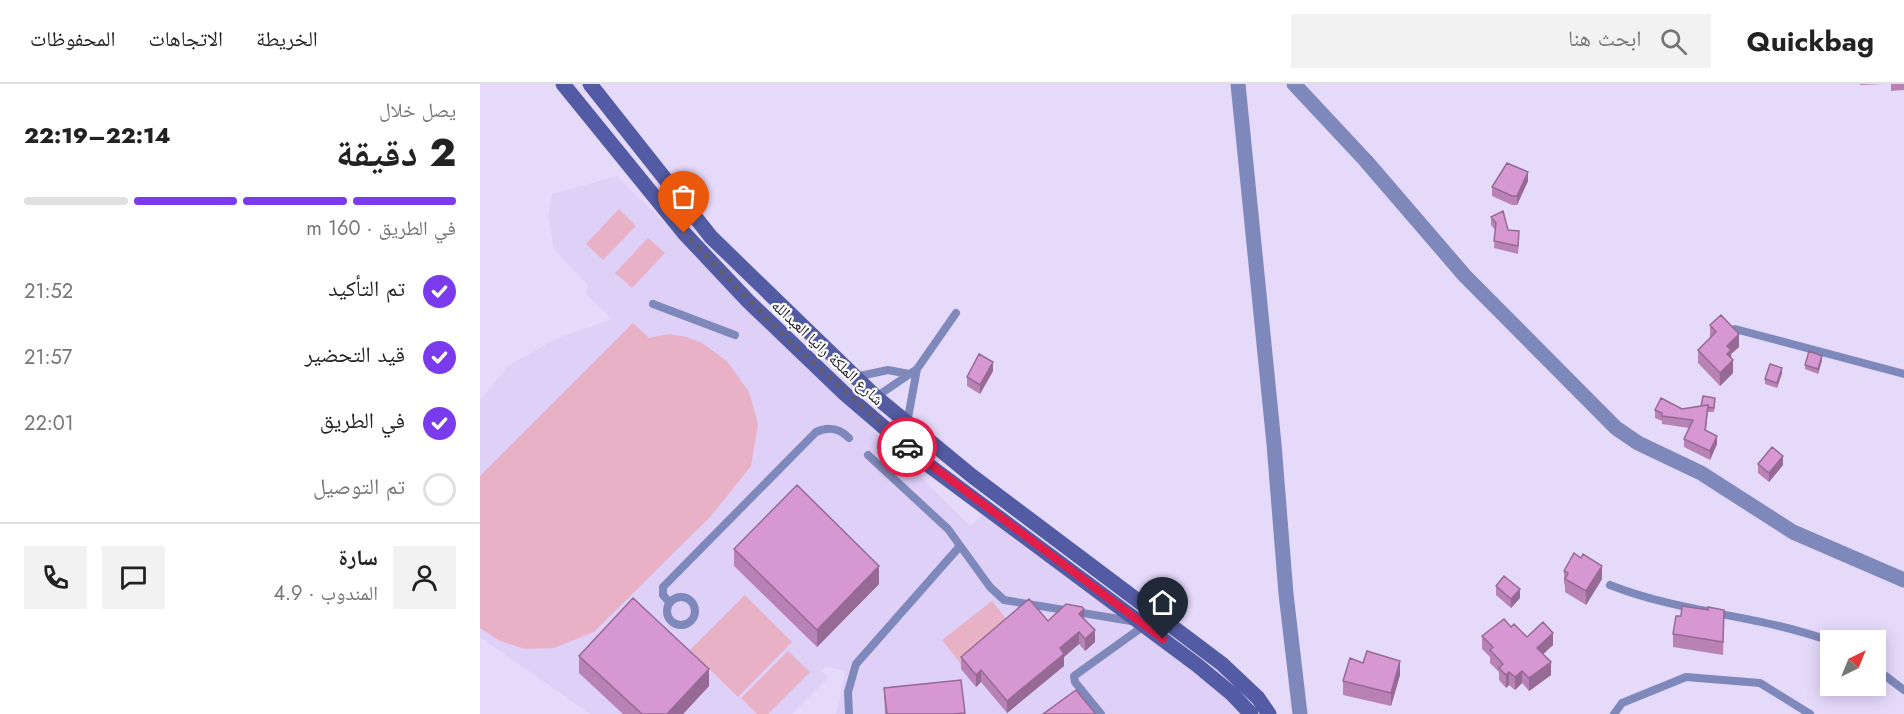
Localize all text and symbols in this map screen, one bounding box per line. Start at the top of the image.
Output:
search box [1291,14,1711,68]
text: Quickbag [1747,21,1874,62]
text: ابحث هنا [1568,22,1642,54]
text: المحفوظات [30,24,115,54]
text: الاتجاهات [148,24,223,54]
text: الخريطة [256,24,318,54]
icon: search [1657,25,1690,58]
text: يصل خلال [379,96,456,125]
text: 22:14–22:19 [24,119,171,151]
text: 2 دقيقة [336,124,456,181]
pin [658,171,709,233]
icon: bag [667,180,700,213]
text: في الطريق · 160 m [306,214,456,243]
text: تم التأكيد [328,272,405,304]
icon: check [423,275,456,308]
text: 21:52 [24,277,73,306]
street label: شارع الملكة رانيا العبدالله [767,294,889,410]
text: قيد التحضير [304,338,405,370]
icon: check [423,341,456,374]
text: 21:57 [24,343,72,372]
text: في الطريق [320,404,405,436]
icon: check [423,407,456,440]
text: 22:01 [24,409,74,438]
courier [877,417,937,477]
icon: car [891,431,924,464]
text: تم التوصيل [313,470,405,502]
text: سارة [339,541,378,573]
button: phone [24,546,87,609]
button: chat [102,546,165,609]
button: person [393,546,456,609]
pin [1137,577,1188,639]
text: المندوب · 4.9 [273,579,378,608]
icon: home [1146,586,1179,619]
north arrow [1820,630,1886,696]
map controls [1820,630,1886,696]

